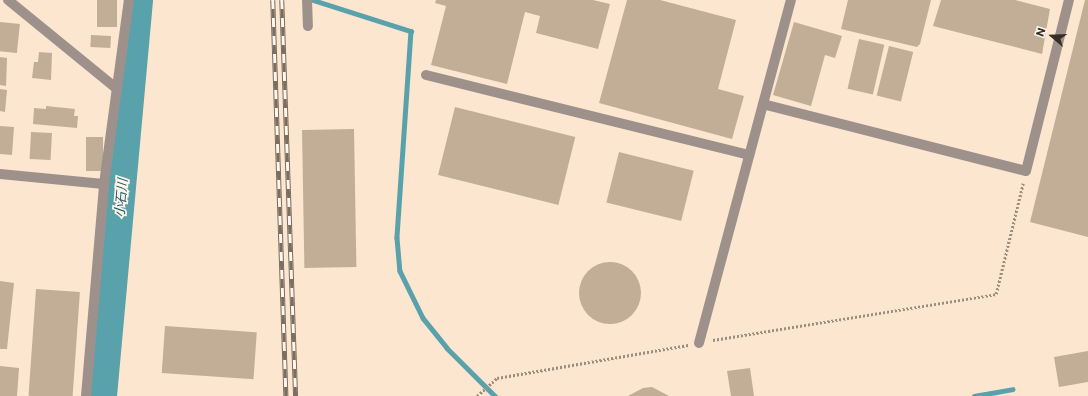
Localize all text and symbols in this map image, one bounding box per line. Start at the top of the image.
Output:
north arrow [1032,16,1072,56]
text: N [1033,26,1048,38]
water label: 小石川 [112,178,130,218]

